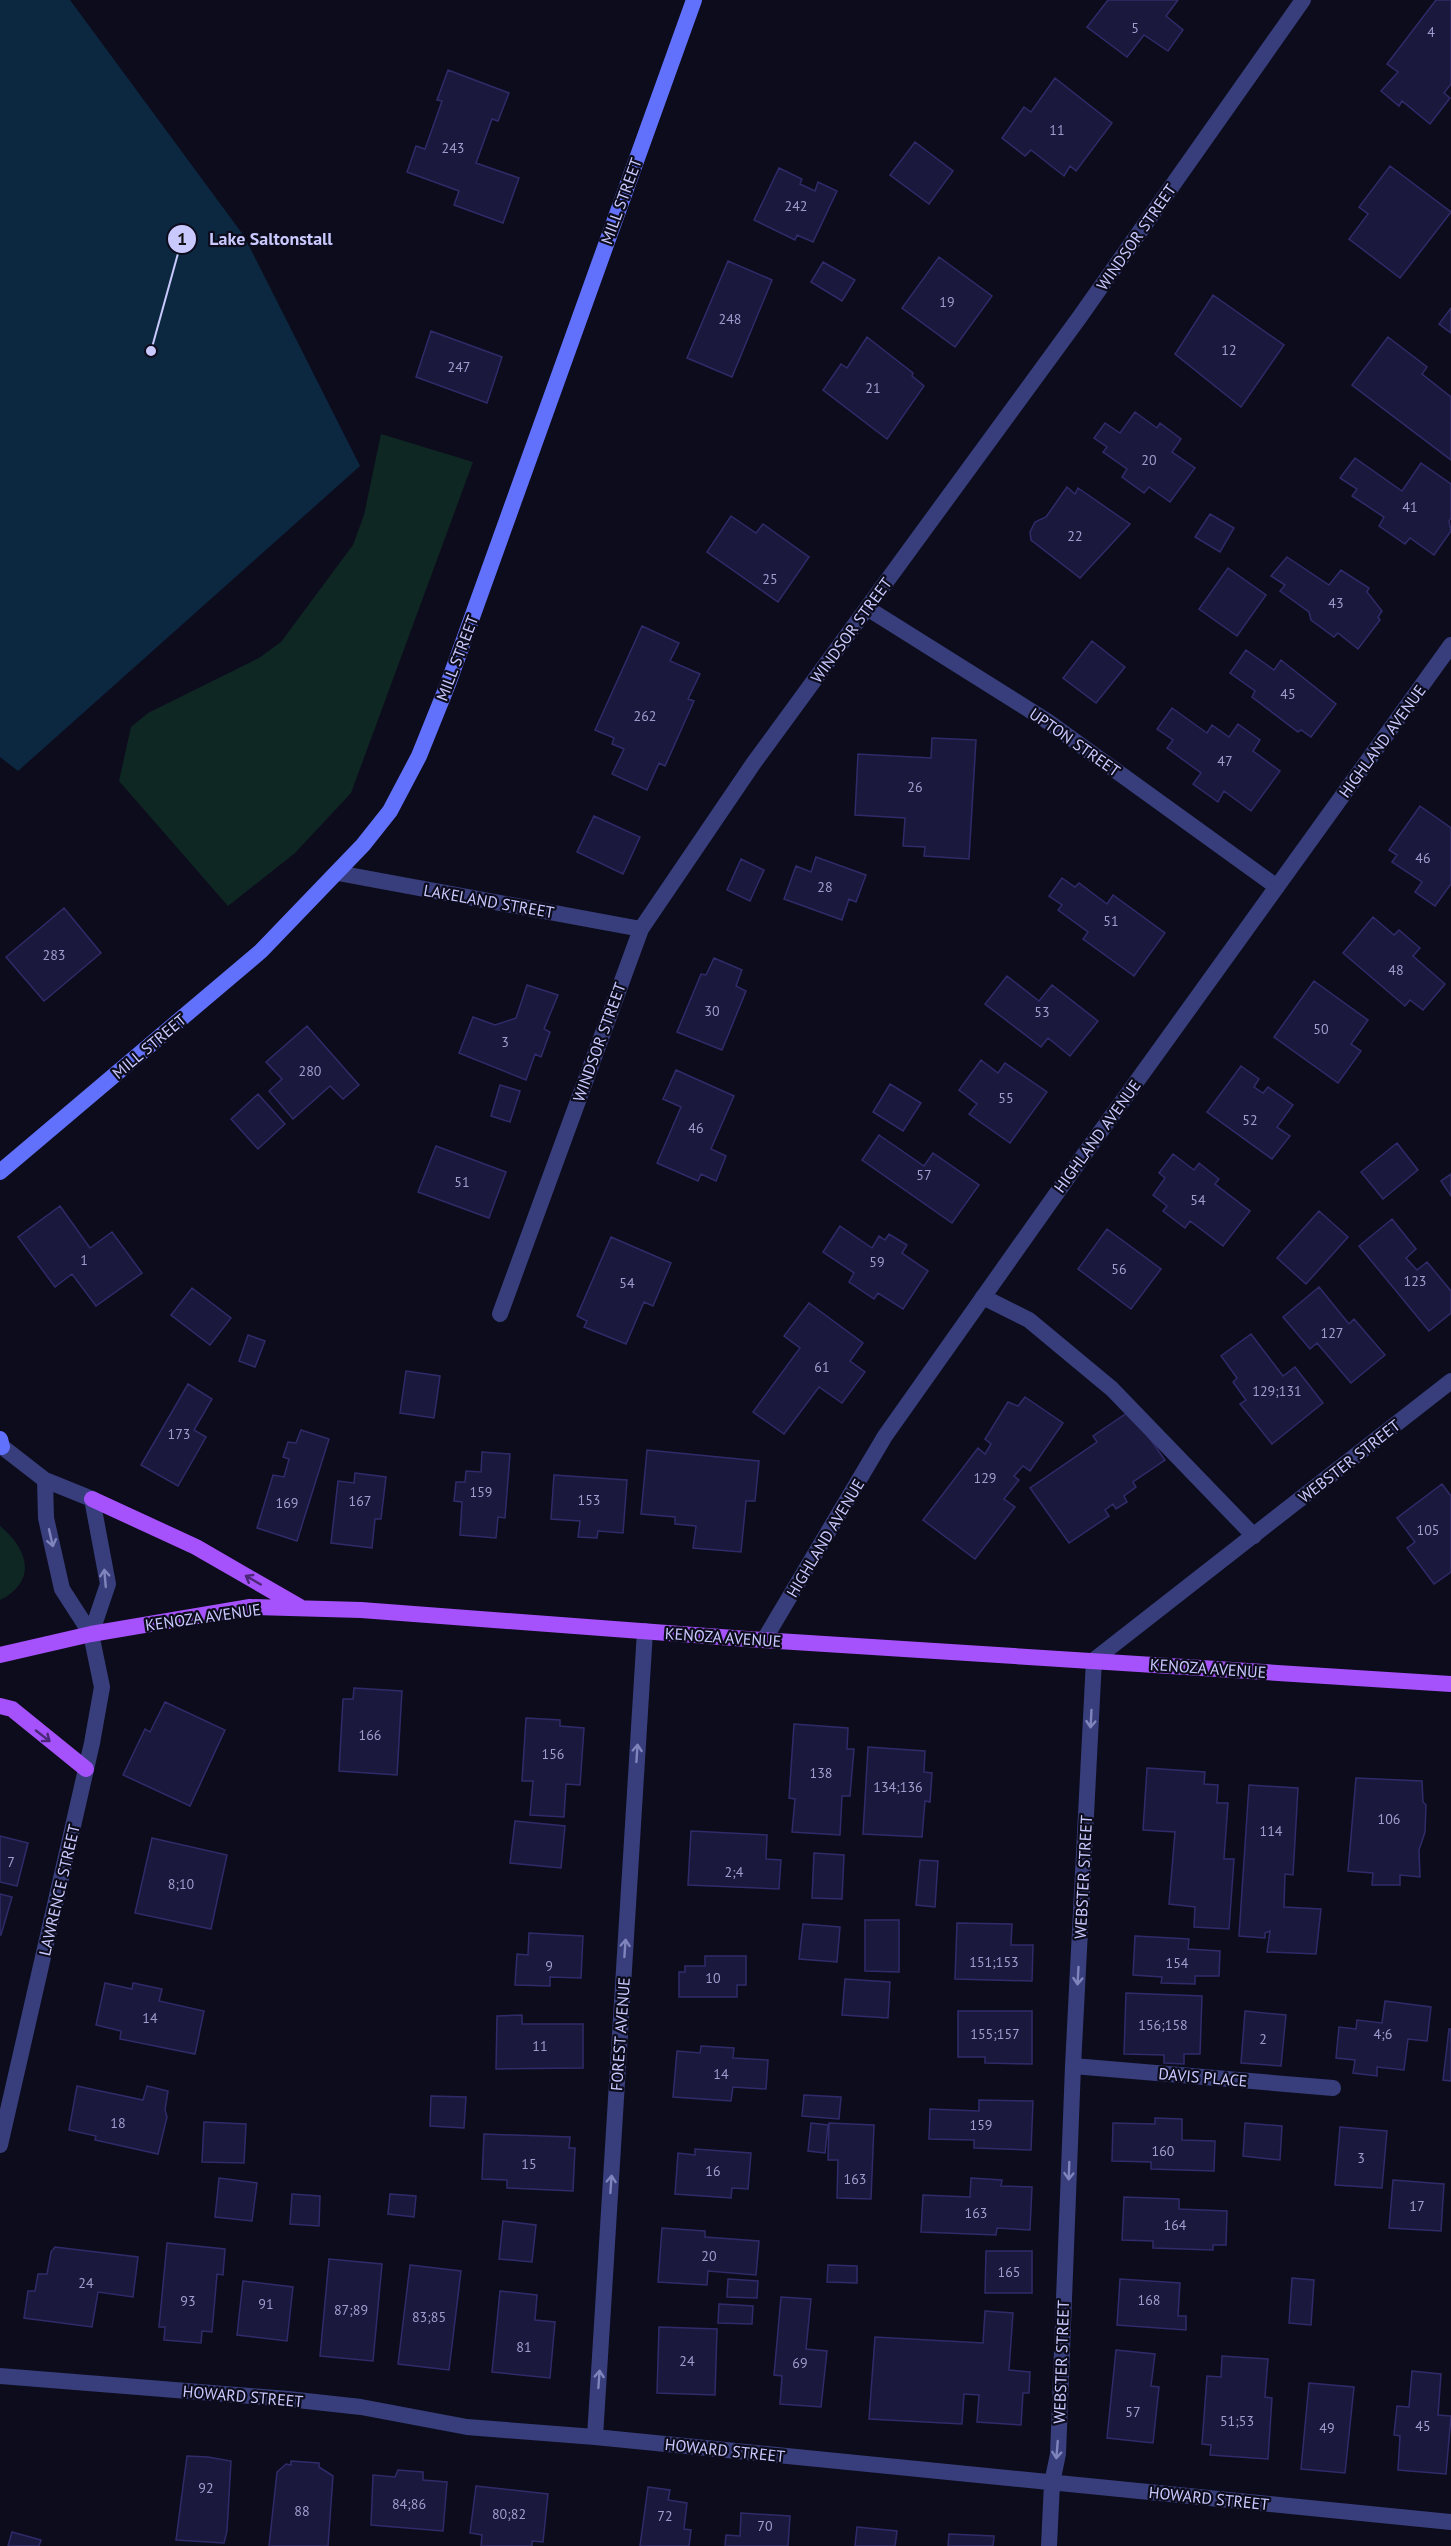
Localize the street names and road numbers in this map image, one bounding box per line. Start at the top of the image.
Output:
street label: MILL STREET [596,155,646,247]
street label: WINDSOR STREET [1092,180,1180,294]
street label: WINDSOR STREET [806,573,896,687]
street label: MILL STREET [431,612,483,704]
street label: HIGHLAND AVENUE [1334,681,1430,801]
street label: UPTON STREET [1026,703,1124,781]
street label: LAKELAND STREET [422,880,556,922]
street label: WINDSOR STREET [568,980,630,1104]
street label: MILL STREET [108,1009,190,1083]
street label: HIGHLAND AVENUE [1049,1076,1145,1196]
street label: WEBSTER STREET [1294,1415,1404,1507]
street label: HIGHLAND AVENUE [782,1475,868,1601]
street label: KENOZA AVENUE [144,1599,262,1635]
street label: KENOZA AVENUE [664,1623,782,1651]
street label: KENOZA AVENUE [1149,1654,1267,1682]
street label: WEBSTER STREET [1070,1815,1096,1939]
street label: LAWRENCE STREET [34,1822,84,1958]
street label: FOREST AVENUE [606,1976,634,2092]
street label: DAVIS PLACE [1158,2063,1248,2091]
street label: WEBSTER STREET [1049,2300,1073,2424]
street label: HOWARD STREET [182,2381,304,2411]
street label: HOWARD STREET [664,2434,786,2466]
street label: HOWARD STREET [1148,2482,1270,2514]

